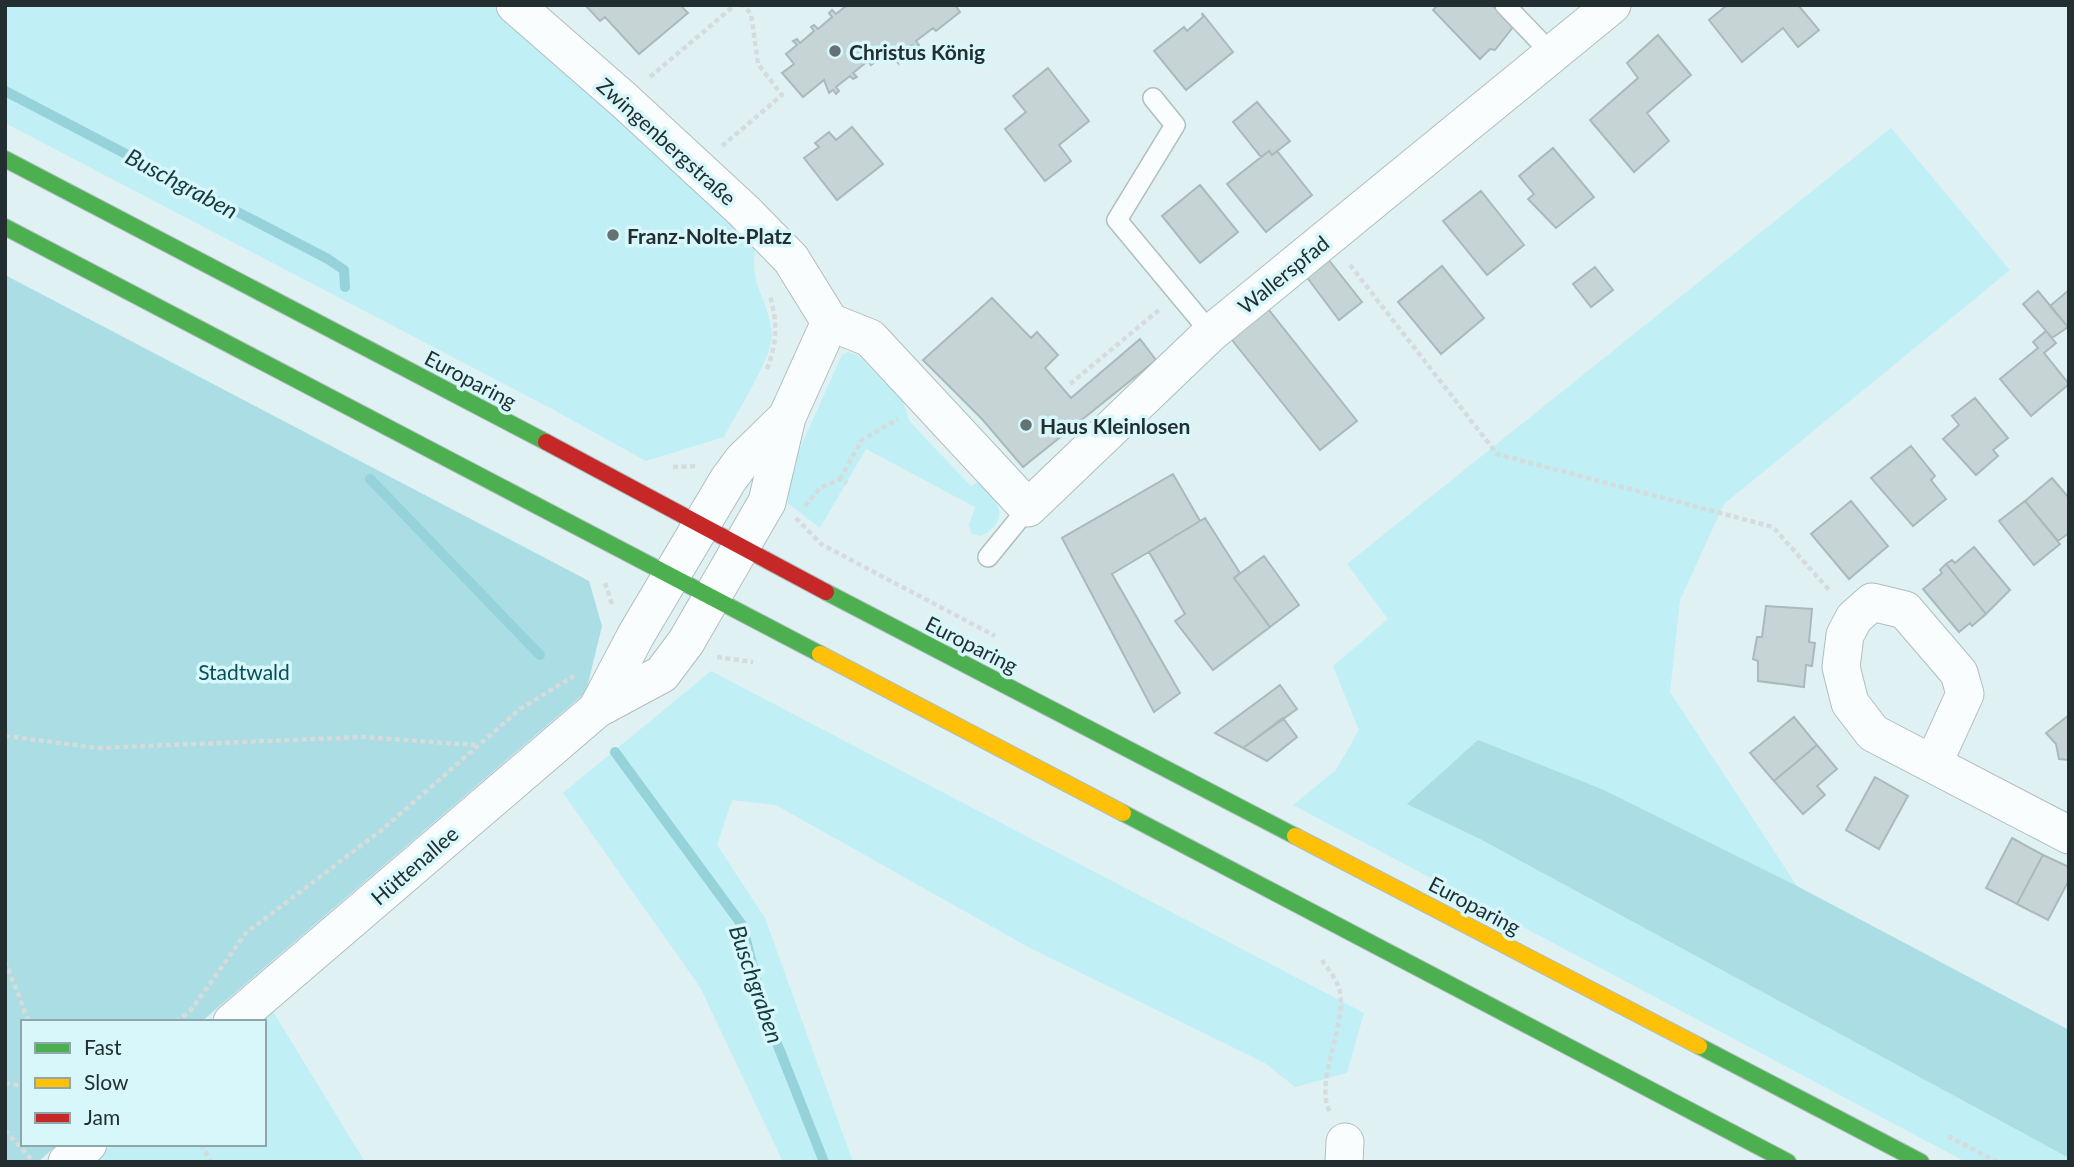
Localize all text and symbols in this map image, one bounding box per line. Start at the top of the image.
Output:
place label: Christus König [849,39,985,64]
marker: Christus König [827,43,843,59]
street label: Zwingenbergstraße [593,72,741,210]
water label: Buschgraben [121,142,243,224]
place label: Franz-Nolte-Platz [627,223,792,248]
marker: Franz-Nolte-Platz [605,227,621,243]
street label: Wallerspfad [1232,230,1334,318]
street label: Europaring [421,344,521,414]
place label: Haus Kleinlosen [1040,413,1190,438]
marker: Haus Kleinlosen [1018,417,1034,433]
street label: Europaring [922,610,1022,678]
park label: Stadtwald [198,659,290,684]
street label: Hüttenallee [365,820,463,910]
street label: Europaring [1425,870,1525,940]
water label: Buschgraben [724,921,790,1047]
legend [21,1020,266,1146]
text: Fast [84,1034,122,1059]
text: Slow [84,1069,129,1094]
text: Jam [84,1104,120,1129]

